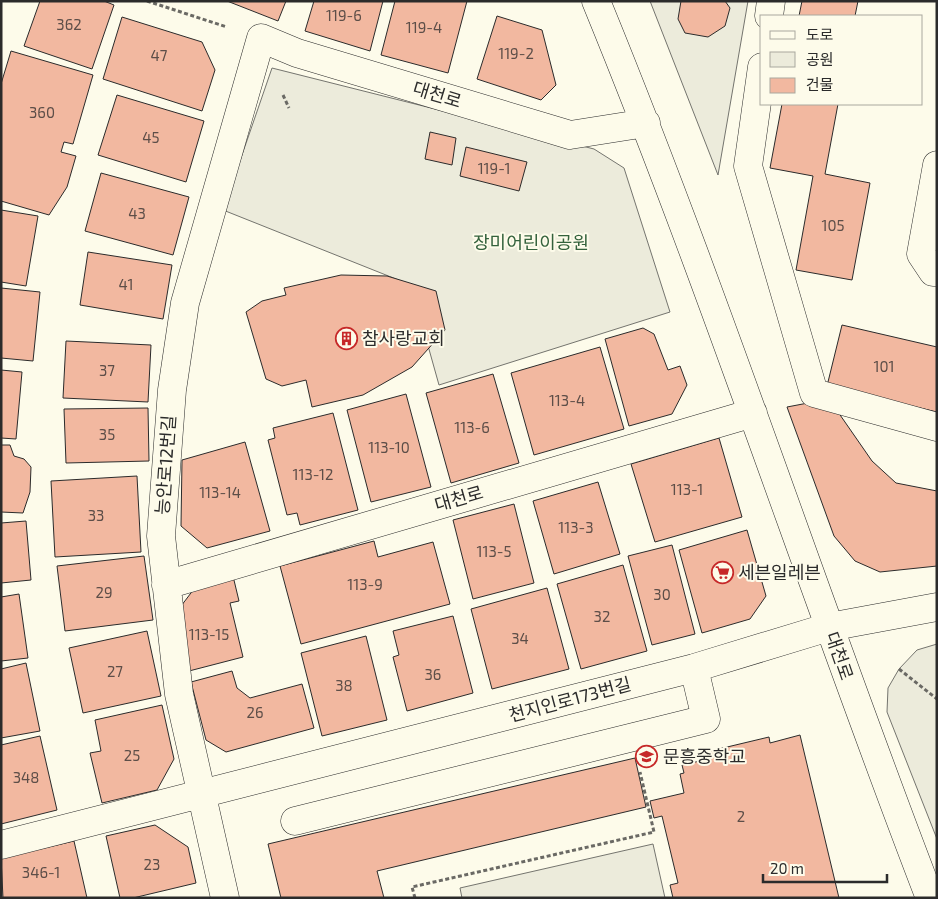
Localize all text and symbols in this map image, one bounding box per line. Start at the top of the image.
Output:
house number: 119-6 [326,6,362,24]
house number: 362 [56,15,82,33]
legend [760,15,923,105]
house number: 119-4 [406,18,442,36]
text: 도로 [806,25,834,43]
house number: 119-2 [498,44,534,62]
house number: 47 [151,46,168,64]
text: 공원 [806,50,834,68]
text: 건물 [806,75,834,93]
street label: 대천로 [410,76,464,112]
house number: 360 [29,103,55,121]
house number: 45 [142,128,160,146]
house number: 119-1 [478,159,510,177]
house number: 43 [128,204,146,222]
house number: 105 [821,216,845,234]
park label: 장미어린이공원 [473,231,589,253]
house number: 41 [118,275,134,293]
building icon: 참사랑교회 [334,327,358,351]
place label: 참사랑교회 [362,327,445,349]
house number: 101 [874,357,895,375]
house number: 37 [99,361,115,379]
house number: 113-4 [549,391,585,409]
street label: 능안로12번길 [151,414,179,516]
house number: 113-6 [454,418,490,436]
house number: 35 [99,425,115,443]
house number: 113-10 [368,438,410,456]
house number: 113-12 [293,465,333,483]
house number: 113-1 [671,480,703,498]
street label: 대천로 [432,481,486,515]
house number: 113-14 [199,483,241,501]
house number: 33 [88,506,104,524]
house number: 113-3 [558,518,594,536]
house number: 113-5 [476,542,512,560]
supermarket icon: 세븐일레븐 [710,561,734,585]
place label: 세븐일레븐 [738,561,821,583]
house number: 113-9 [347,575,383,593]
house number: 29 [95,583,113,601]
house number: 30 [653,585,671,603]
house number: 32 [594,607,610,625]
house number: 113-15 [189,625,229,643]
house number: 34 [511,629,529,647]
street label: 대천로 [821,629,858,683]
house number: 27 [107,662,123,680]
house number: 36 [425,665,441,683]
street label: 천지인로173번길 [506,672,633,726]
house number: 38 [335,676,353,694]
house number: 26 [246,703,264,721]
school or university icon: 문흥중학교 [635,745,659,769]
place label: 문흥중학교 [663,745,746,767]
house number: 25 [124,746,140,764]
house number: 348 [13,768,39,786]
house number: 2 [737,807,745,825]
scale bar [763,852,887,884]
house number: 23 [144,855,160,873]
text: 20 m [770,859,804,877]
house number: 346-1 [22,863,60,881]

